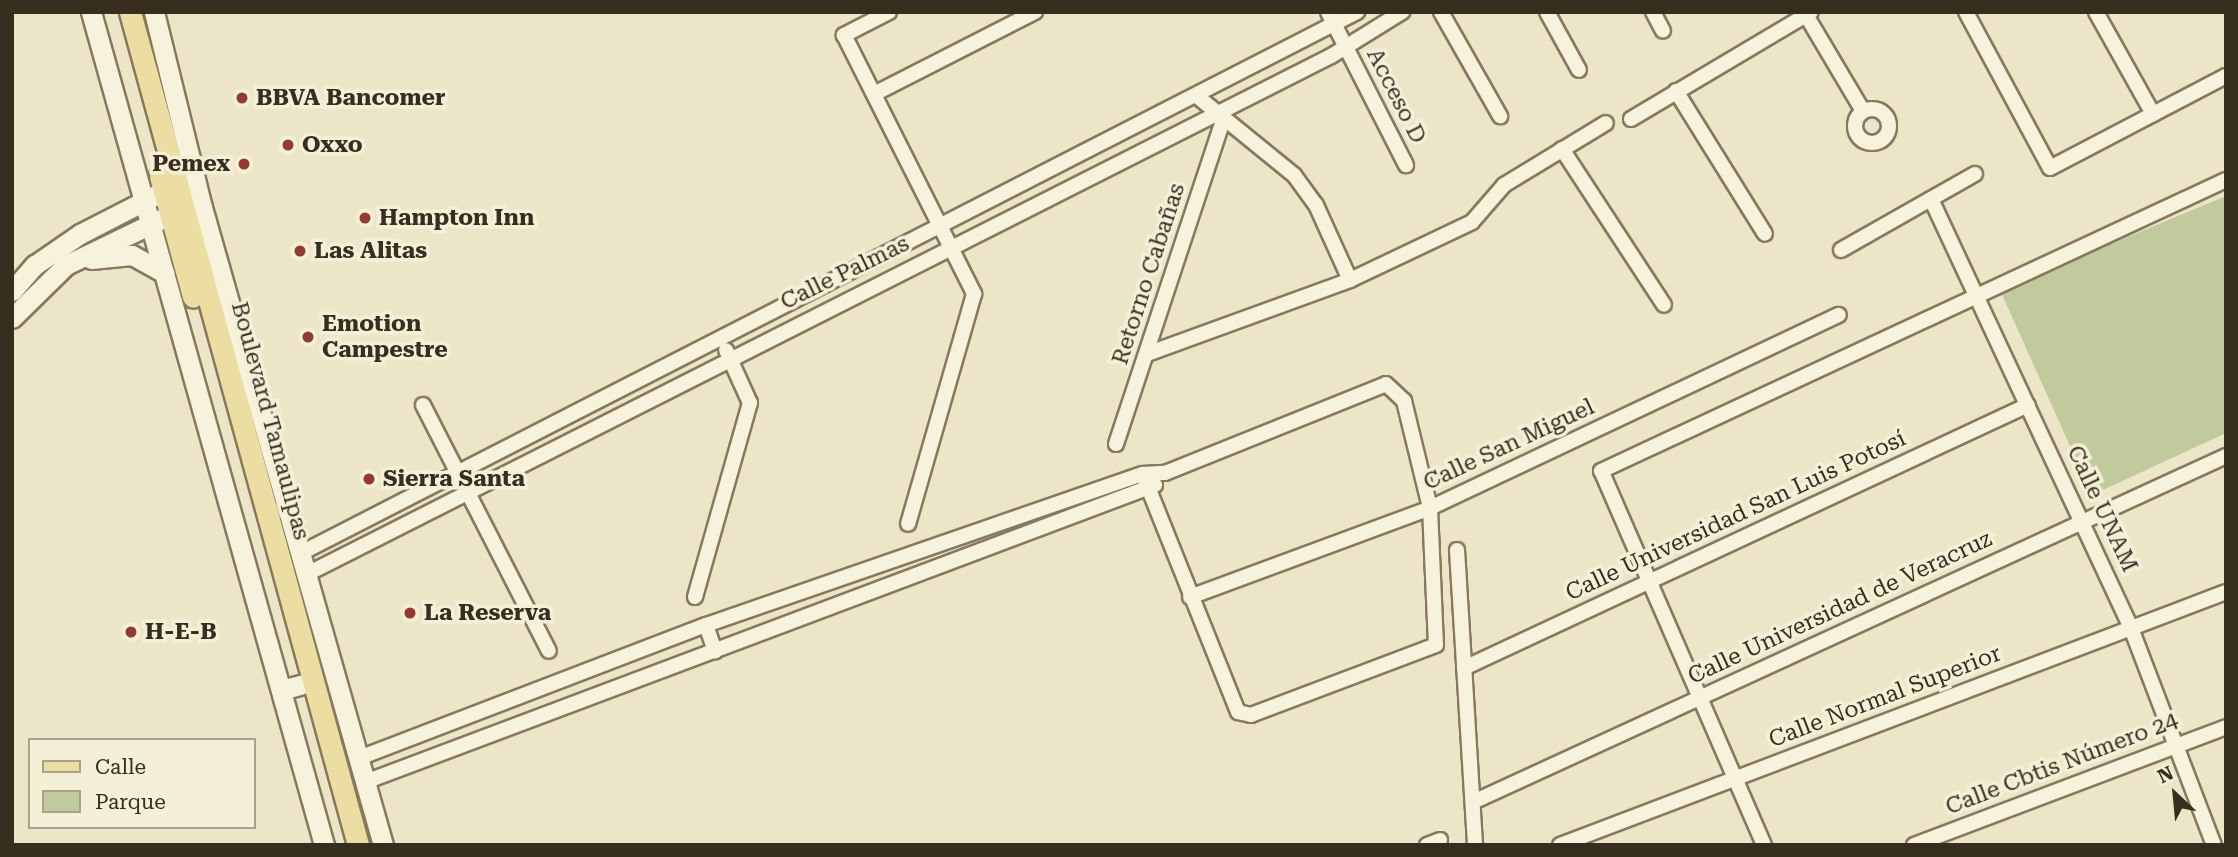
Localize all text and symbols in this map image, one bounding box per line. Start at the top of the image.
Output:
street label: Acceso D [1360,44,1432,148]
place label: BBVA Bancomer [256,84,446,112]
marker: BBVA Bancomer [234,90,250,106]
place label: Oxxo [302,131,363,159]
marker: Oxxo [280,137,296,153]
place label: Pemex [152,150,230,178]
marker: Pemex [236,156,252,172]
street label: Retorno Cabañas [1107,180,1191,368]
place label: Hampton Inn [379,204,534,232]
marker: Hampton Inn [357,210,373,226]
street label: Calle Palmas [776,230,914,316]
place label: Las Alitas [314,237,427,265]
marker: Las Alitas [292,243,308,259]
street label: Boulevard Tamaulipas [225,299,315,543]
place label: Emotion Campestre [322,310,448,364]
marker: Emotion Campestre [300,329,316,345]
street label: Calle San Miguel [1419,393,1599,497]
street label: Calle Universidad San Luis Potosí [1562,425,1910,607]
street label: Calle UNAM [2061,441,2143,577]
place label: Sierra Santa [383,465,525,493]
marker: Sierra Santa [361,471,377,487]
street label: Calle Universidad de Veracruz [1684,525,1996,691]
place label: La Reserva [424,599,551,627]
marker: La Reserva [402,605,418,621]
place label: H-E-B [145,618,217,646]
marker: H-E-B [123,624,139,640]
street label: Calle Normal Superior [1765,640,2005,754]
street label: Calle Cbtis Número 24 [1942,707,2182,821]
legend [28,738,256,829]
text: Calle [95,755,146,779]
north arrow [2140,759,2210,829]
text: Parque [95,790,166,814]

